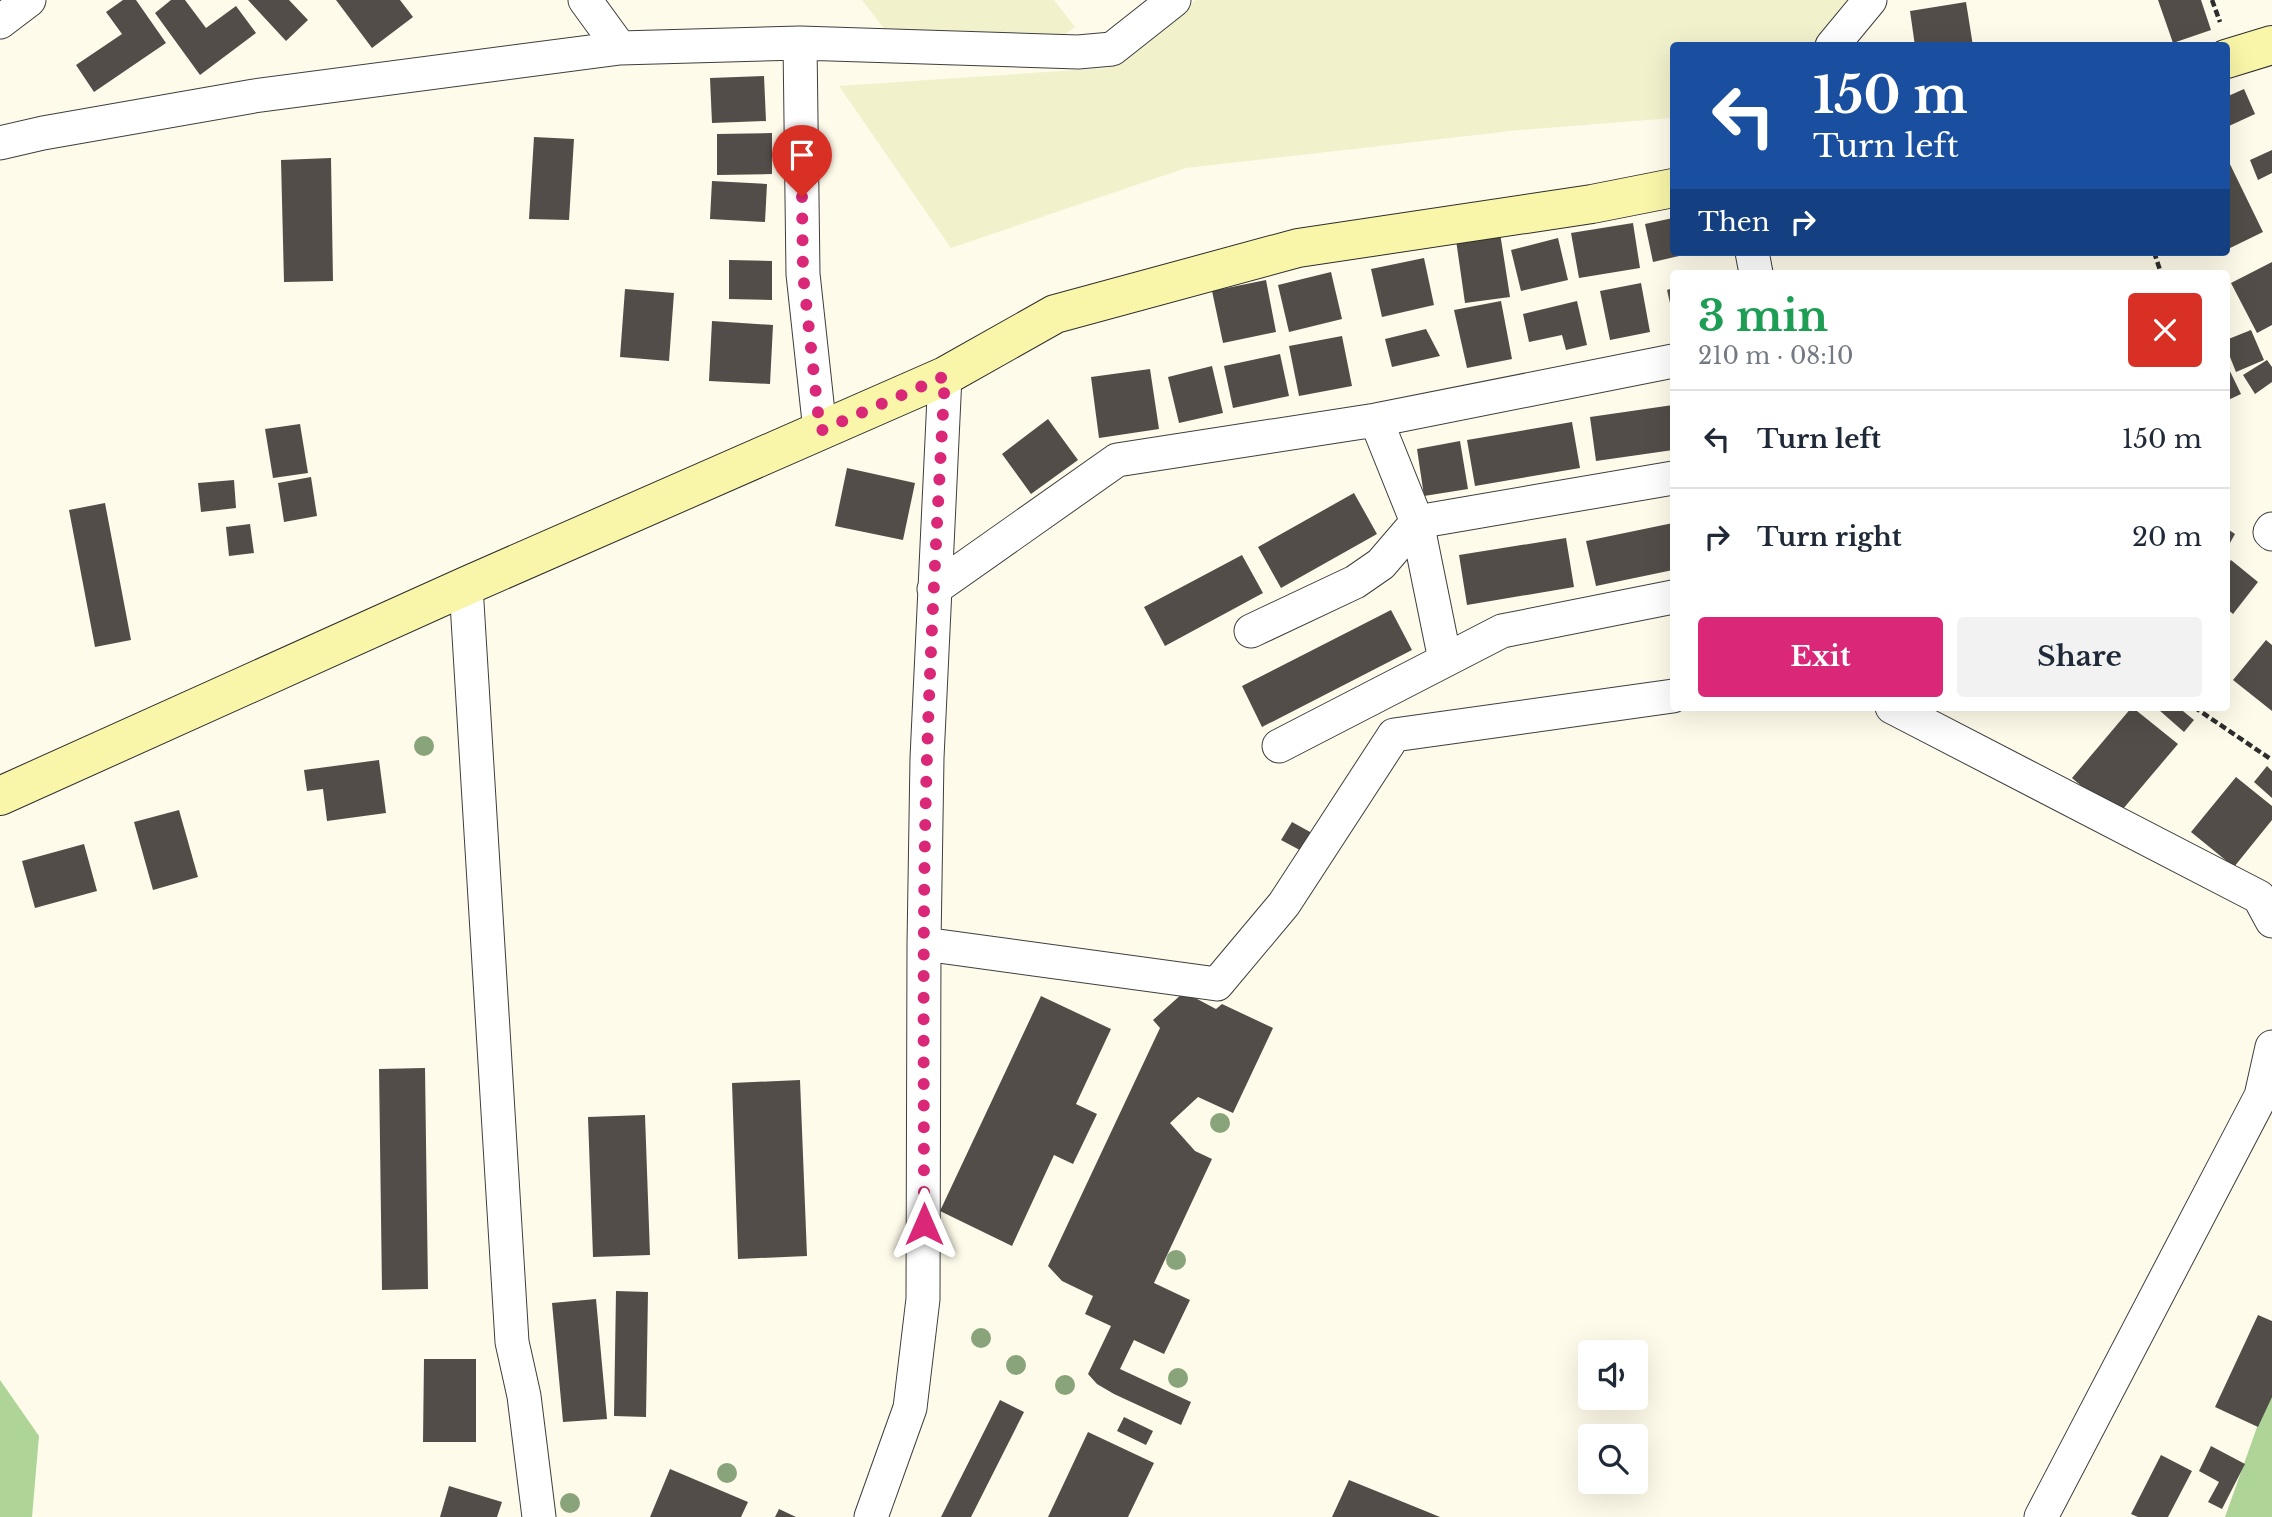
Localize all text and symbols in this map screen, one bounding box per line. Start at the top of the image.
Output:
text: 150 m [1813,65,1968,126]
icon: left [1698,70,1789,161]
pin [772,125,832,197]
text: Turn left [1813,126,1959,166]
icon: arrive [783,136,821,174]
icon: right [1784,203,1822,241]
text: Then [1698,206,1770,238]
text: 3 min [1698,290,1828,342]
button: close [2128,293,2202,367]
text: 210 m · 08:10 [1698,342,1853,370]
icon: left [1698,420,1736,458]
text: Turn left [1757,423,1881,455]
text: 150 m [2122,423,2202,455]
icon: right [1698,518,1736,556]
text: Turn right [1757,521,1902,553]
text: 20 m [2132,521,2202,553]
button: Exit [1698,617,1943,697]
button: Share [1957,617,2202,697]
position arrow [887,1187,961,1261]
map controls [1578,1340,1648,1494]
button: sound [1578,1340,1648,1410]
button: search [1578,1424,1648,1494]

